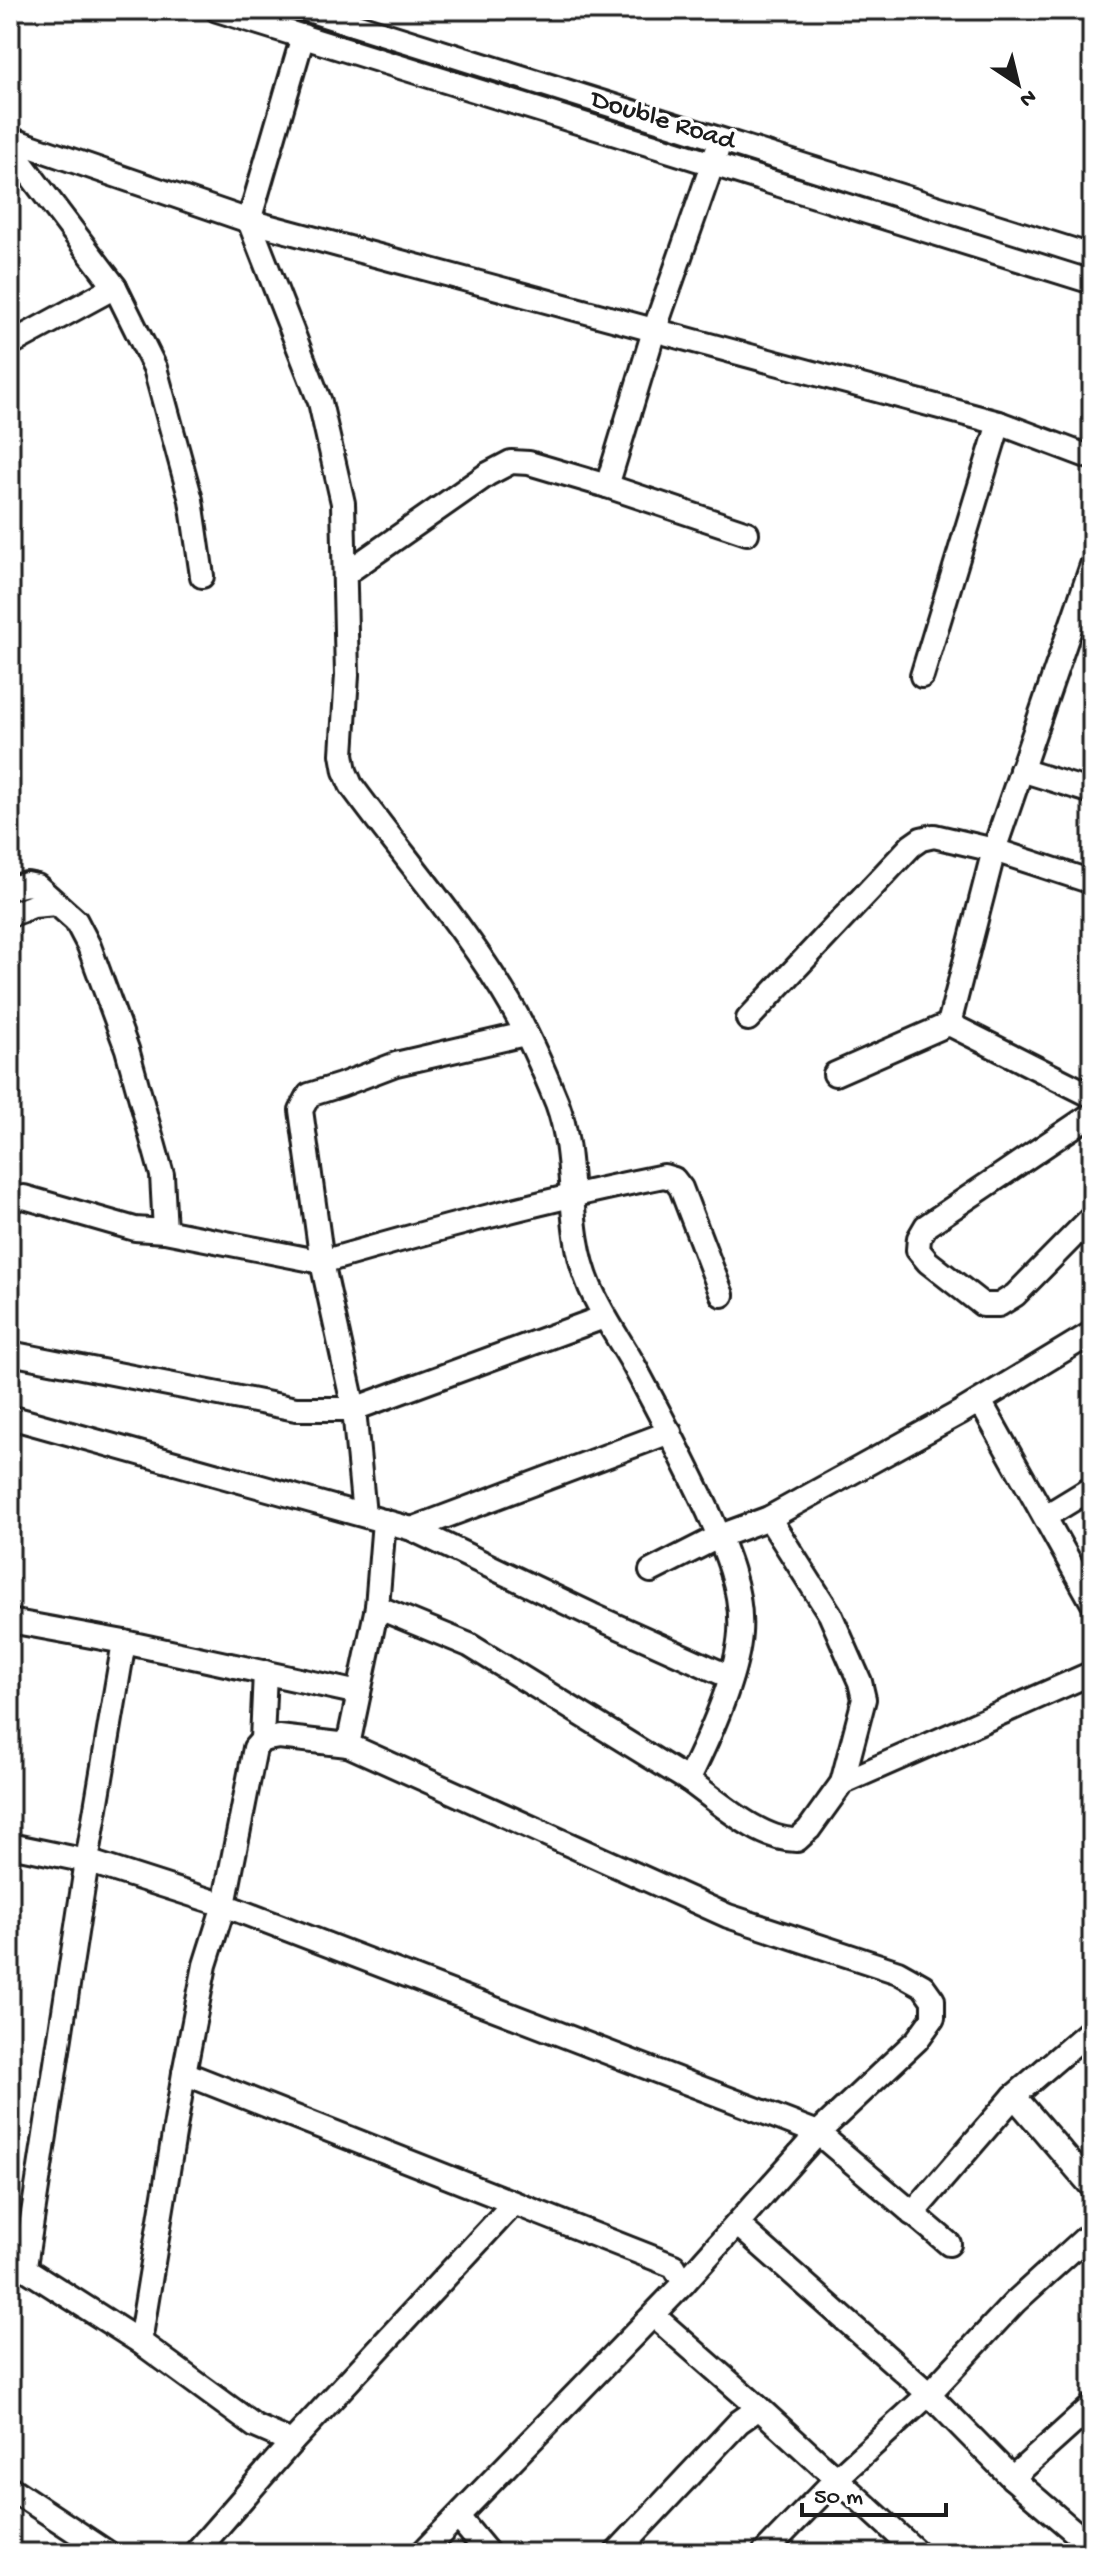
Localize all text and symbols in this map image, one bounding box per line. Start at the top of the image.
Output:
north arrow [978,44,1058,124]
text: N [1014,82,1041,112]
street label: Double Road [585,83,741,160]
scale bar [802,2467,946,2517]
text: 50 m [814,2484,863,2513]

